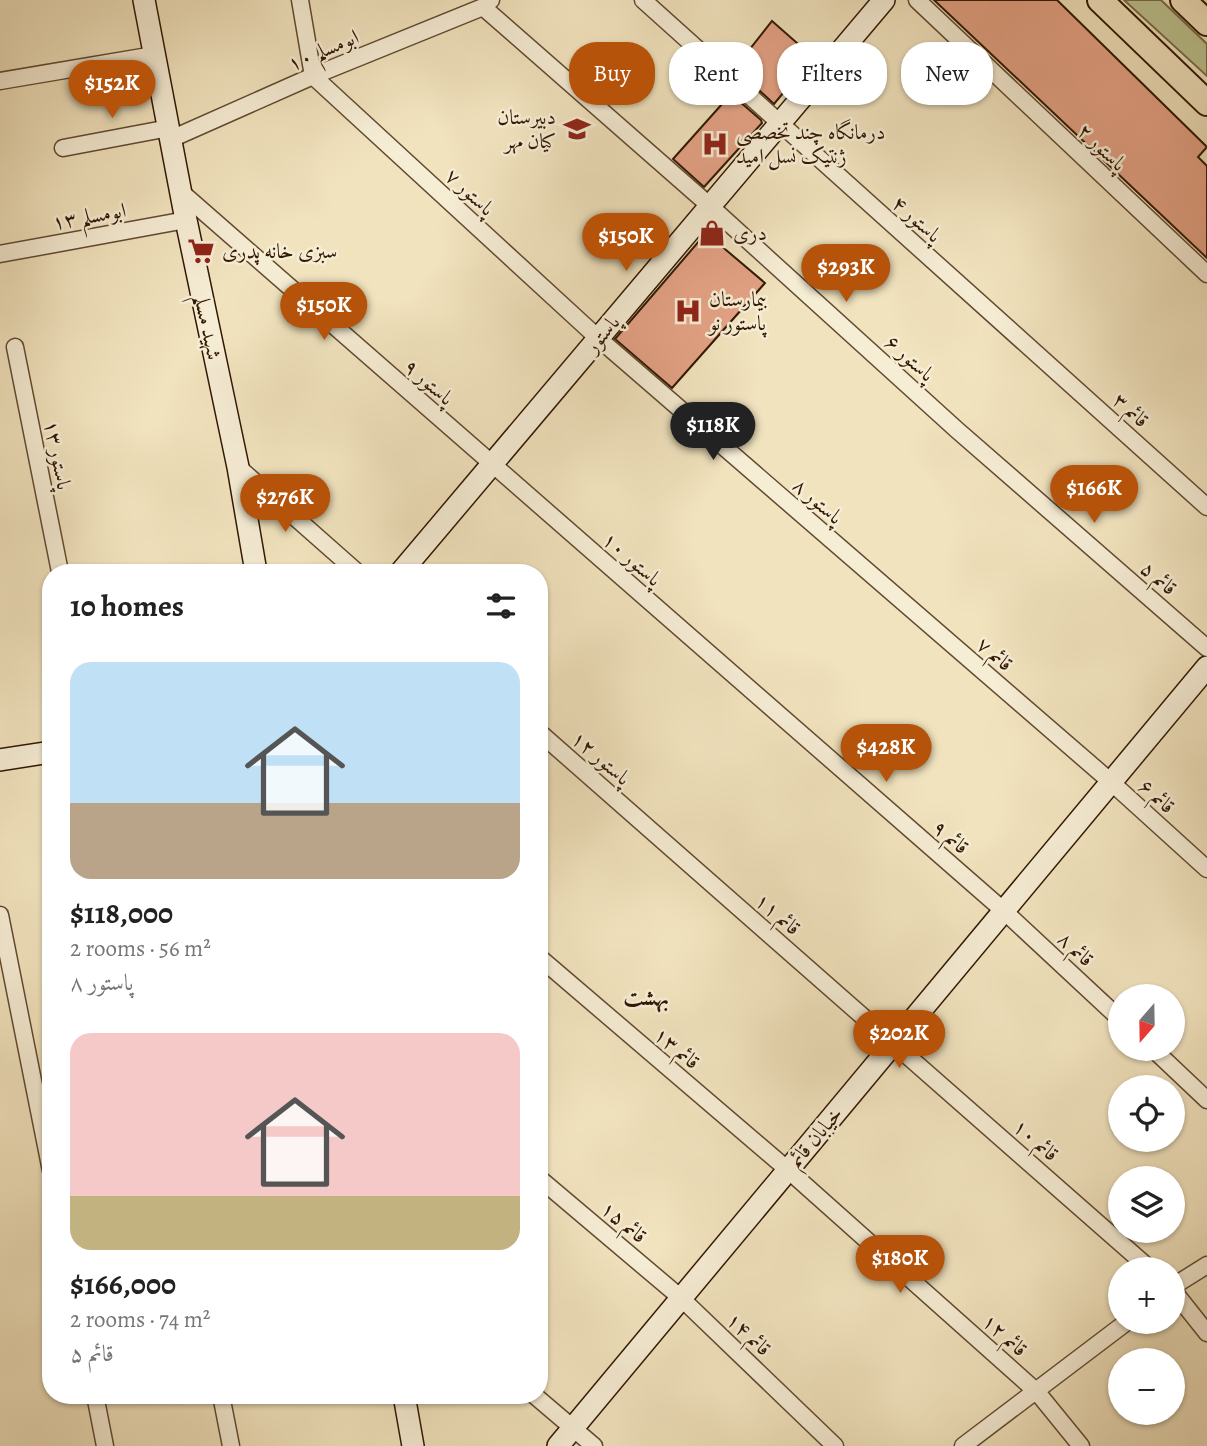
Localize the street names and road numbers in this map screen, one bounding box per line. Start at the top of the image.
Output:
street label: ابومسلم ۱۰ [283,23,366,84]
street label: پاستور ۲ [1071,117,1133,179]
street label: پاستور ۷ [439,162,501,223]
street label: پاستور ۴ [885,189,949,250]
street label: ابومسلم ۱۳ [50,196,129,243]
street label: شهید مسلم [181,292,229,364]
street label: پاستور [577,308,627,361]
street label: پاستور ۶ [878,328,942,389]
street label: پاستور ۹ [397,352,461,413]
street label: قائم ۳ [1104,386,1155,437]
street label: پاستور ۱۳ [37,418,79,493]
street label: پاستور ۸ [786,471,850,532]
street label: پاستور ۱۰ [596,525,668,594]
street label: قائم ۵ [1132,554,1183,605]
street label: قائم ۷ [968,630,1019,681]
street label: پاستور ۱۲ [565,724,637,793]
street label: قائم ۶ [1130,772,1181,823]
street label: قائم ۹ [924,813,975,864]
street label: قائم ۱۱ [746,886,807,945]
street label: قائم ۸ [1049,925,1100,976]
street label: قائم ۱۳ [645,1020,706,1079]
street label: خیابان قائم [781,1100,852,1176]
street label: قائم ۱۰ [1004,1112,1065,1171]
street label: قائم ۱۵ [592,1194,653,1253]
street label: قائم ۱۴ [718,1306,778,1365]
street label: قائم ۱۲ [974,1307,1034,1366]

